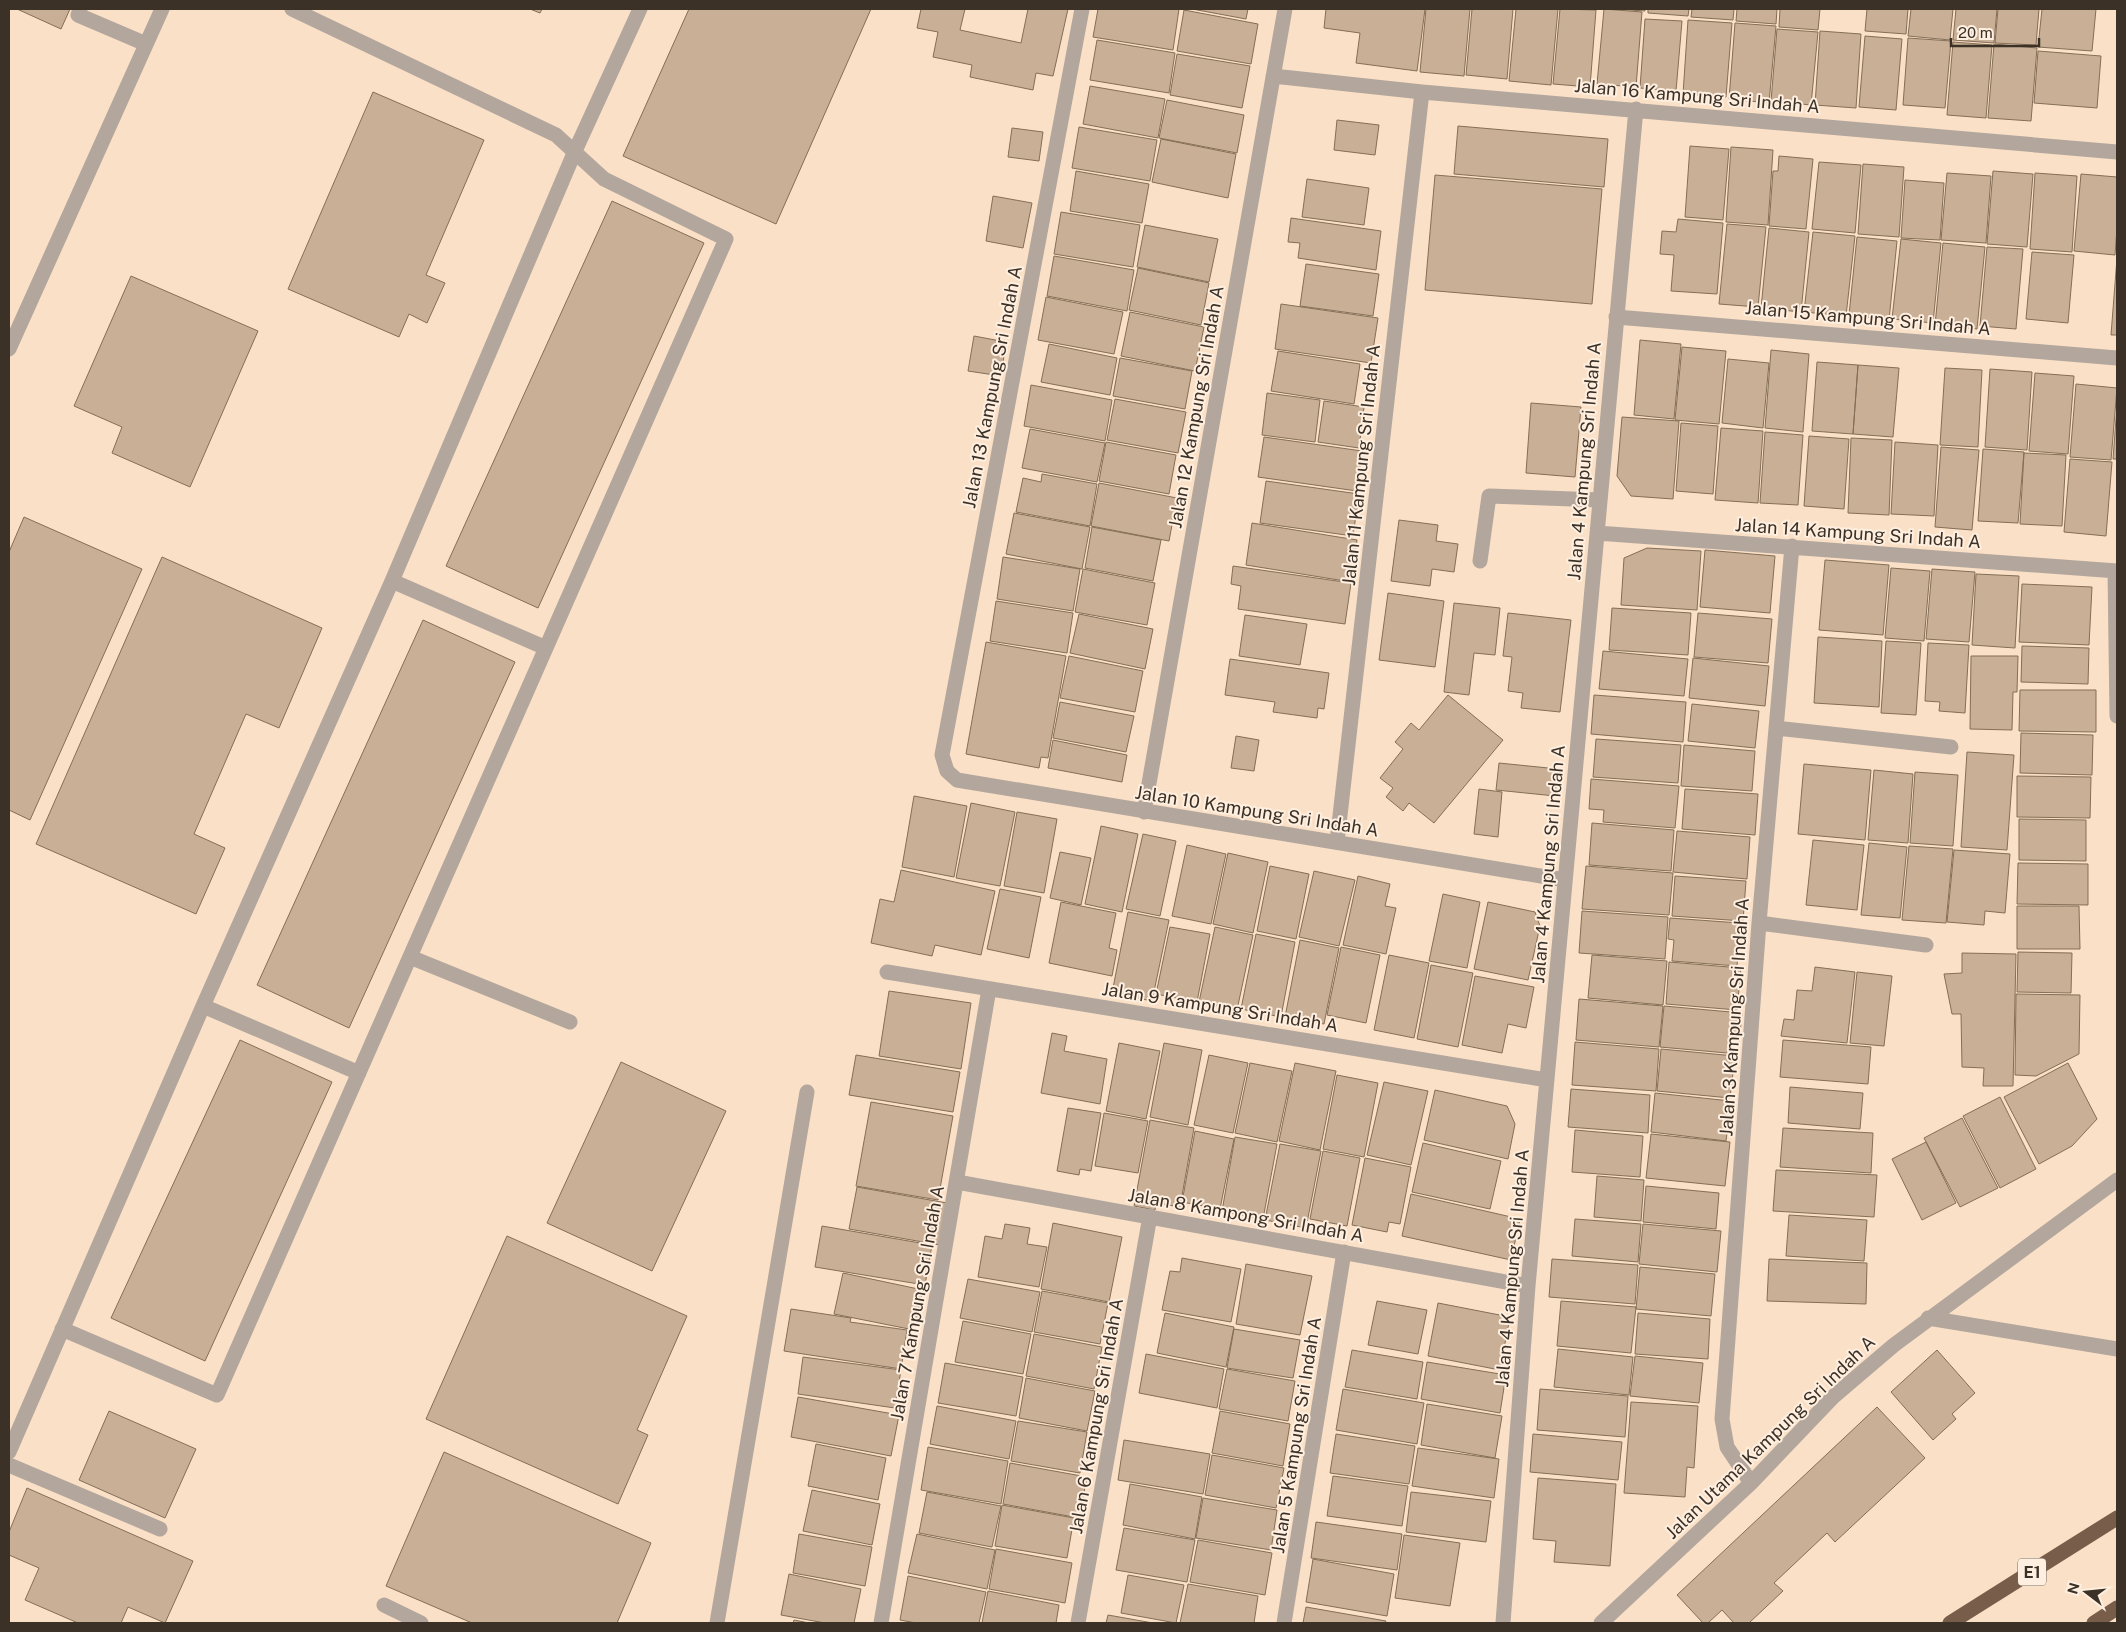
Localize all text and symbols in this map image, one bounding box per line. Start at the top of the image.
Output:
scale bar [1951,15,2038,47]
text: 20 m [1958,24,1993,41]
street label: Jalan 16 Kampung Sri Indah A [1573,75,1821,117]
street label: Jalan 13 Kampung Sri Indah A [958,264,1026,510]
street label: Jalan 12 Kampung Sri Indah A [1164,284,1228,530]
street label: Jalan 15 Kampung Sri Indah A [1744,297,1992,339]
street label: Jalan 4 Kampung Sri Indah A [1563,341,1605,581]
street label: Jalan 11 Kampung Sri Indah A [1338,343,1384,587]
street label: Jalan 14 Kampung Sri Indah A [1734,514,1982,552]
street label: Jalan 4 Kampung Sri Indah A [1527,744,1569,984]
street label: Jalan 10 Kampung Sri Indah A [1134,781,1380,841]
street label: Jalan 3 Kampung Sri Indah A [1715,897,1753,1137]
street label: Jalan 9 Kampung Sri Indah A [1100,978,1340,1036]
street label: Jalan 4 Kampung Sri Indah A [1491,1148,1533,1388]
street label: Jalan 7 Kampung Sri Indah A [886,1183,948,1422]
street label: Jalan 8 Kampong Sri Indah A [1126,1184,1366,1246]
street label: Jalan 6 Kampung Sri Indah A [1065,1296,1127,1536]
street label: Jalan 5 Kampung Sri Indah A [1267,1315,1325,1555]
street label: Jalan Utama Kampung Sri Indah A [1661,1331,1879,1543]
road number: E1 [2018,1558,2046,1585]
north arrow [2061,1567,2111,1617]
text: N [2064,1581,2083,1596]

